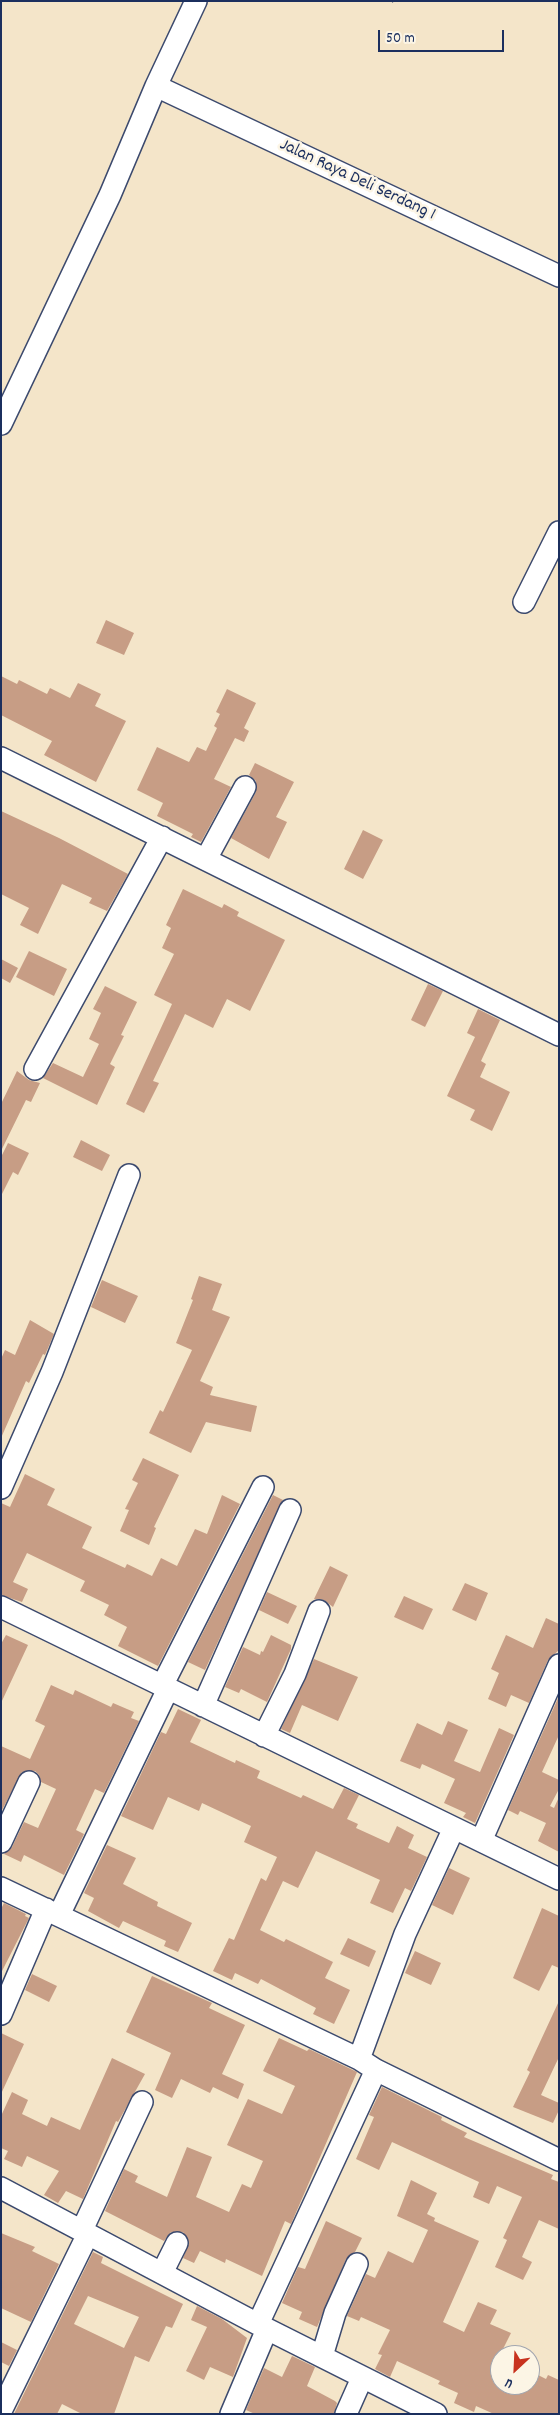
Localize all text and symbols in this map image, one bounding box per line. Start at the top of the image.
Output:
scale bar [380,20,506,52]
text: 50 m [386,28,415,50]
street label: Jalan Raya Deli Serdang 1 [275,135,439,227]
north arrow [490,2345,540,2395]
text: U [502,2372,516,2393]

